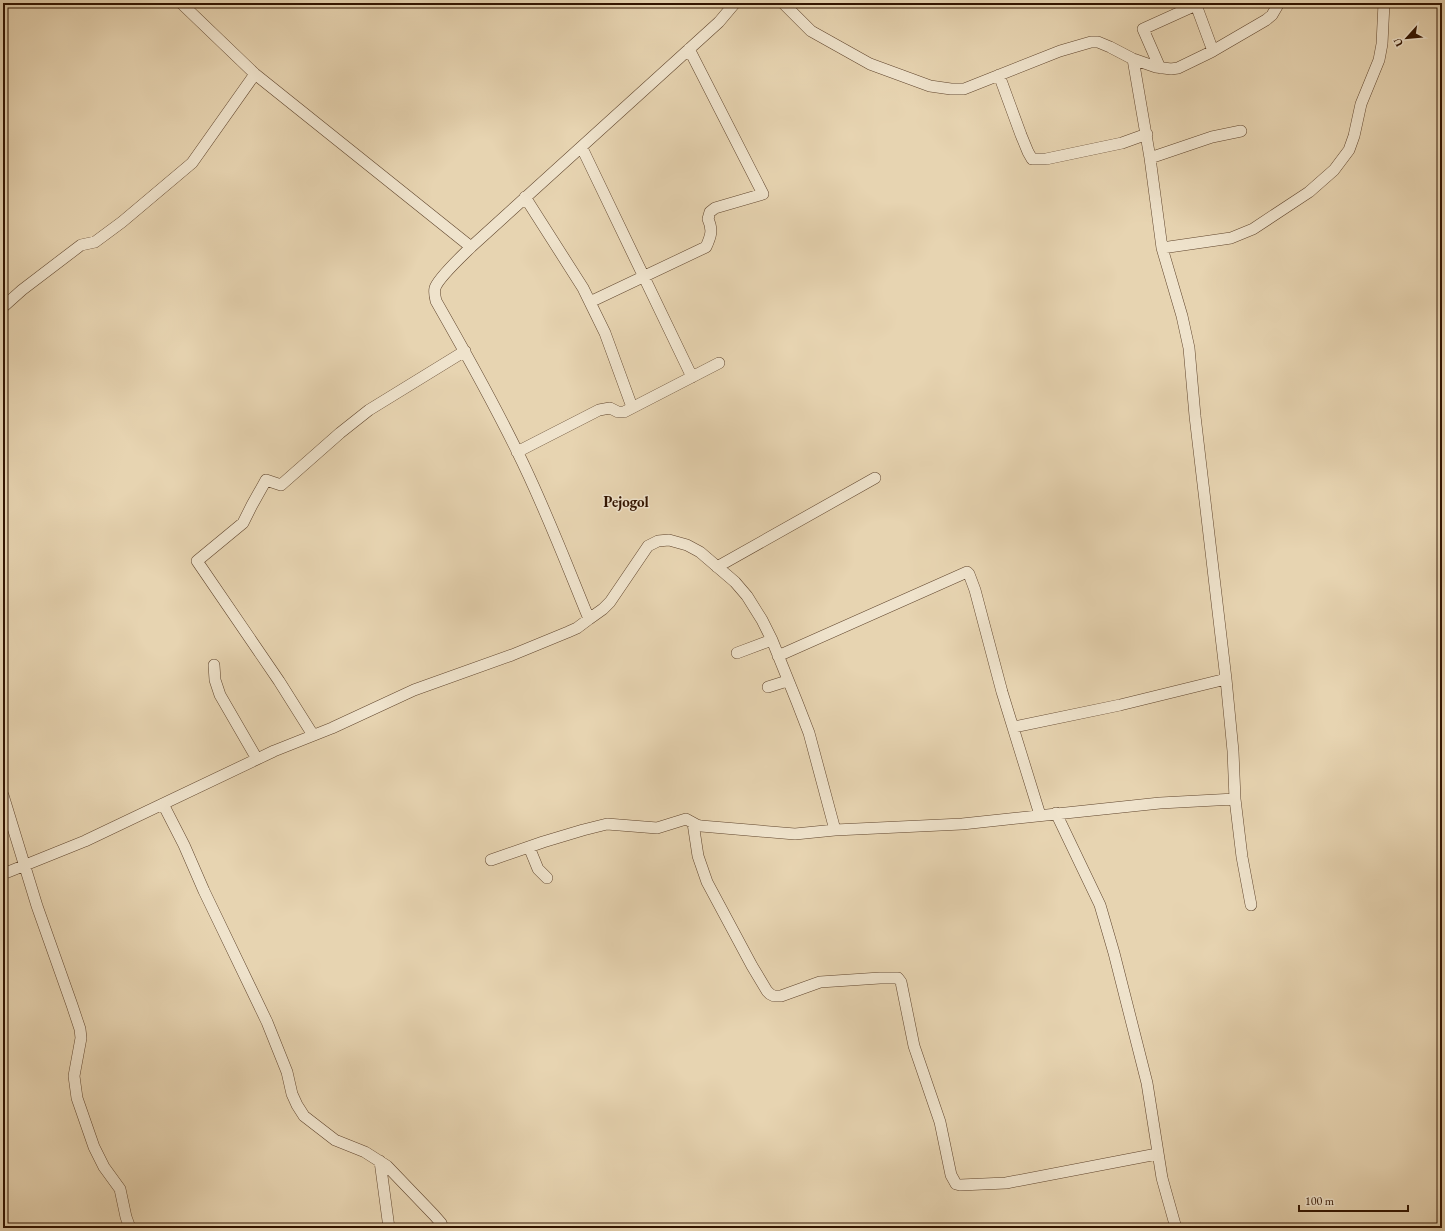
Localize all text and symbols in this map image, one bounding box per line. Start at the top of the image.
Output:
north arrow [1387,18,1427,58]
text: U [1390,35,1406,49]
district label: Pejogol [603,492,649,511]
scale bar [1299,1187,1408,1213]
text: 100 m [1305,1193,1335,1209]

